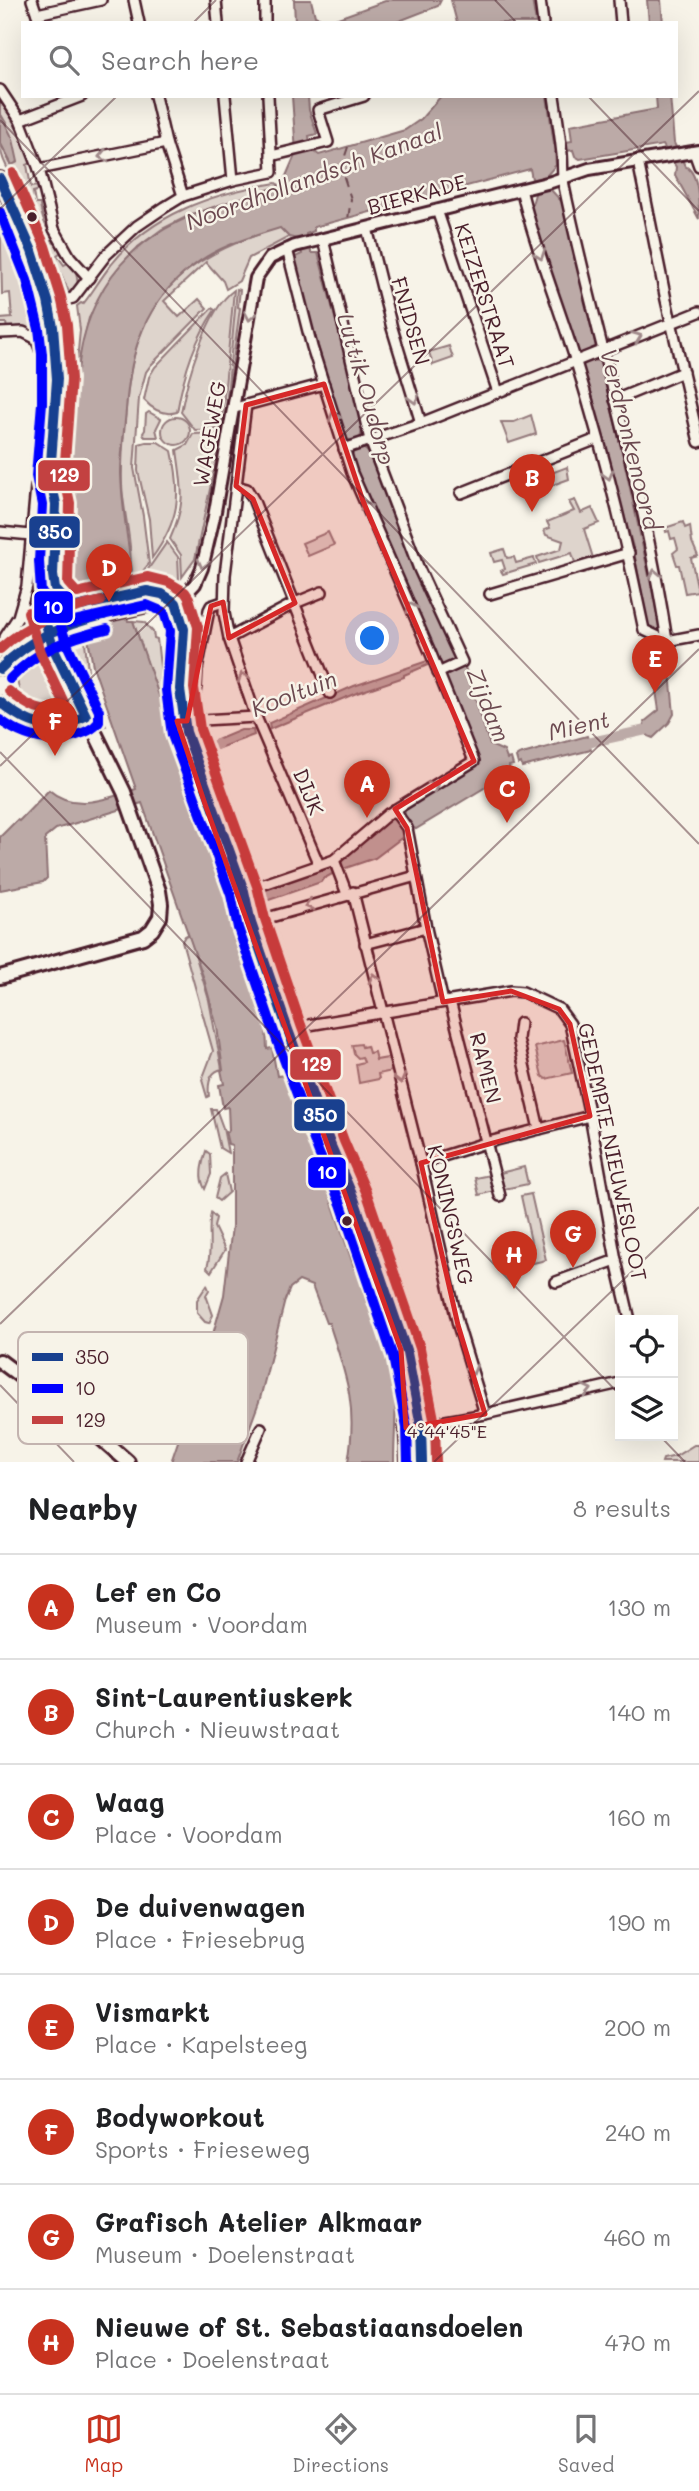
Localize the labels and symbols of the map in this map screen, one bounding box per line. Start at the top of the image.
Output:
water label: Noordhollandsch Kanaal [181,116,446,236]
one-way arrow [97,148,109,163]
street label: BIERKADE [364,167,469,220]
unlabelled marker [25,210,39,224]
street label: KEIZERSTRAAT [449,219,522,372]
one-way arrow [532,248,546,260]
street label: FNIDSEN [386,274,437,368]
water label: Luttik Oudorp [331,309,403,468]
one-way arrow [243,310,258,321]
one-way arrow [630,332,642,346]
water label: Verdronkenoord [594,345,668,534]
street label: WAGEWEG [186,379,231,489]
one-way arrow [405,393,420,405]
one-way arrow [328,410,342,423]
pin: B [509,454,555,512]
line badge: 129 [37,459,91,492]
text: 129 [49,462,80,487]
one-way arrow [599,469,614,481]
one-way arrow [359,500,373,512]
line badge: 350 [28,515,81,549]
text: 350 [38,519,72,544]
pin: D [86,544,132,602]
one-way arrow [196,558,211,570]
one-way arrow [649,568,664,580]
line badge: 10 [33,590,74,624]
text: 10 [43,594,63,619]
one-way arrow [405,601,419,614]
your location [355,621,389,655]
pin: E [632,635,678,693]
water label: Kooltuin [246,663,341,723]
water label: Zijdam [461,663,517,746]
one-way arrow [236,672,251,684]
pin: F [32,698,78,756]
water label: Mient [545,703,613,747]
pin: A [344,760,390,818]
street label: DIJK [288,764,331,819]
pin: C [484,765,530,823]
one-way arrow [427,781,440,794]
one-way arrow [304,897,316,912]
one-way arrow [368,973,382,985]
street label: GEDEMPTE NIEUWESLOOT [572,1021,652,1283]
street label: RAMEN [465,1029,508,1106]
line badge: 129 [289,1048,342,1081]
text: 129 [301,1051,332,1076]
one-way arrow [392,1072,406,1084]
line badge: 350 [293,1098,346,1132]
text: 350 [303,1102,337,1127]
street label: KONINGSWEG [422,1142,481,1287]
line badge: 10 [307,1156,347,1189]
text: 10 [317,1159,337,1184]
pin: G [550,1210,596,1268]
unlabelled marker [340,1214,354,1228]
pin: H [491,1231,537,1289]
legend [18,1332,248,1444]
text: 350 [75,1344,109,1369]
one-way arrow [464,1363,479,1375]
text: 10 [75,1375,95,1400]
one-way arrow [581,1384,593,1399]
text: 129 [75,1407,105,1432]
text: 4°44'45"E [407,1419,487,1443]

